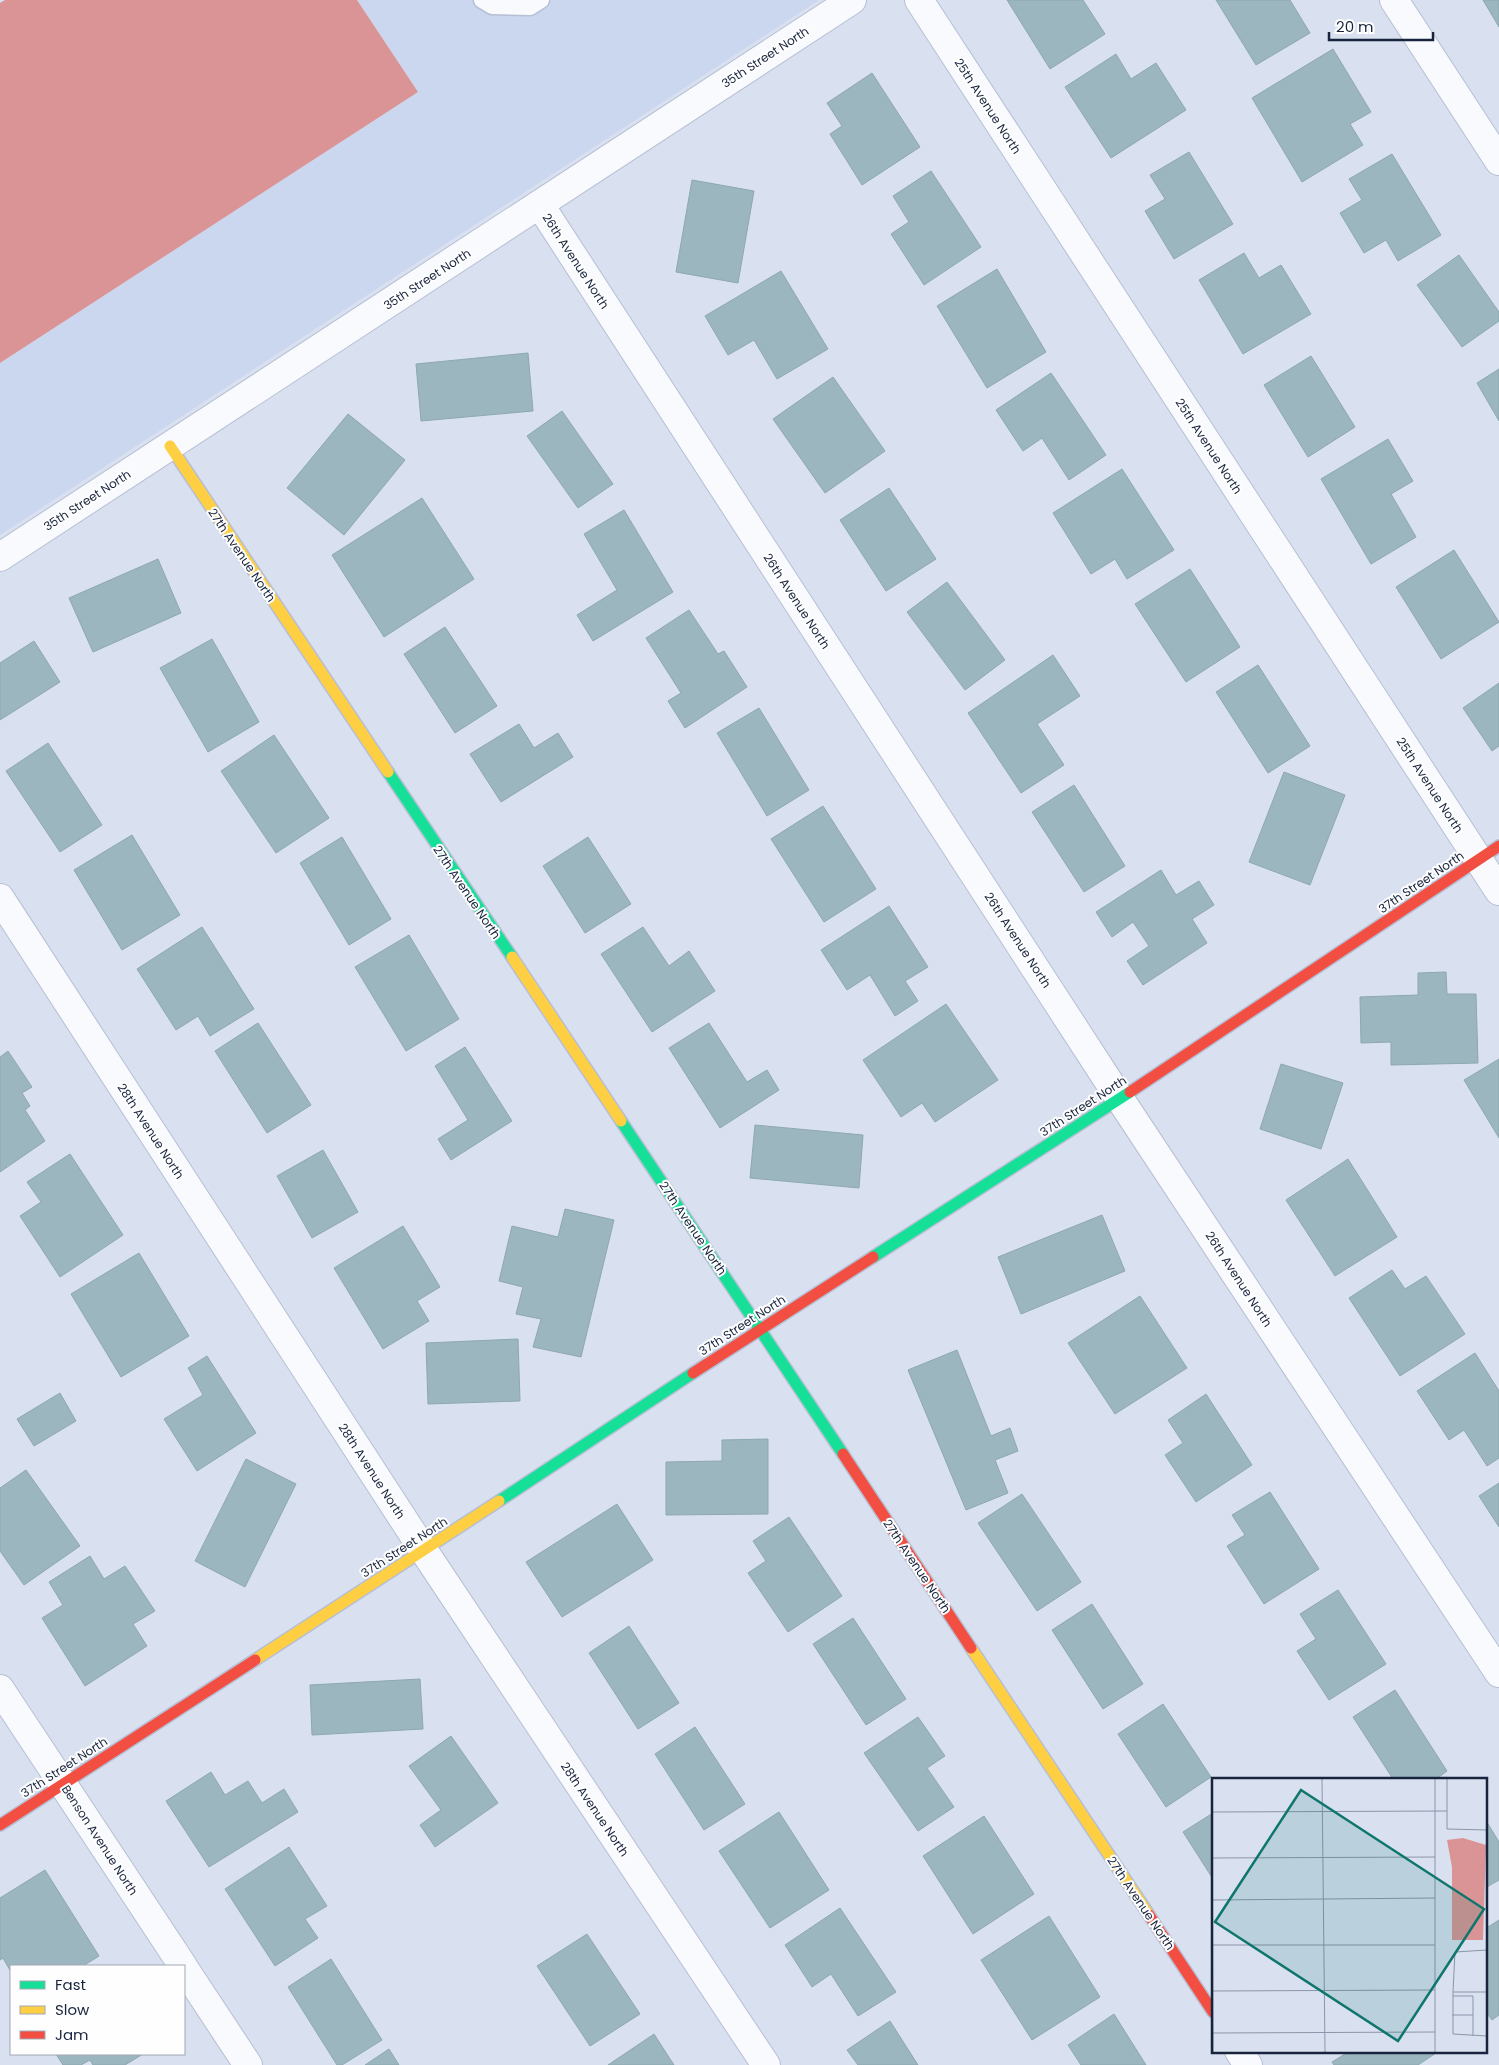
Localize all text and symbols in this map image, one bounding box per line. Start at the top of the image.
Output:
scale bar [1329,10,1433,42]
text: 20 m [1336,16,1374,37]
street label: 35th Street North [718,22,812,92]
street label: 25th Avenue North [951,55,1025,157]
street label: 26th Avenue North [539,210,613,312]
street label: 35th Street North [380,244,474,314]
street label: 25th Avenue North [1172,395,1246,497]
street label: 35th Street North [40,465,134,535]
street label: 27th Avenue North [204,505,280,605]
street label: 26th Avenue North [760,550,834,652]
street label: 25th Avenue North [1393,734,1467,836]
street label: 27th Avenue North [429,842,505,942]
street label: 37th Street North [1375,847,1467,917]
street label: 26th Avenue North [981,889,1055,991]
street label: 37th Street North [1036,1072,1130,1140]
street label: 28th Avenue North [114,1080,188,1182]
street label: 27th Avenue North [655,1178,731,1278]
street label: 26th Avenue North [1202,1228,1276,1330]
street label: 37th Street North [695,1291,789,1359]
street label: 28th Avenue North [335,1420,409,1522]
street label: 37th Street North [357,1513,451,1581]
street label: 27th Avenue North [879,1516,955,1616]
street label: 37th Street North [17,1733,111,1801]
street label: 28th Avenue North [557,1758,633,1860]
inset map [1212,1778,1486,2052]
street label: Benson Avenue North [58,1782,142,1898]
street label: 27th Avenue North [1103,1853,1179,1953]
legend [10,1965,185,2055]
text: Fast [55,1974,86,1995]
text: Slow [55,1999,90,2020]
text: Jam [55,2024,89,2045]

